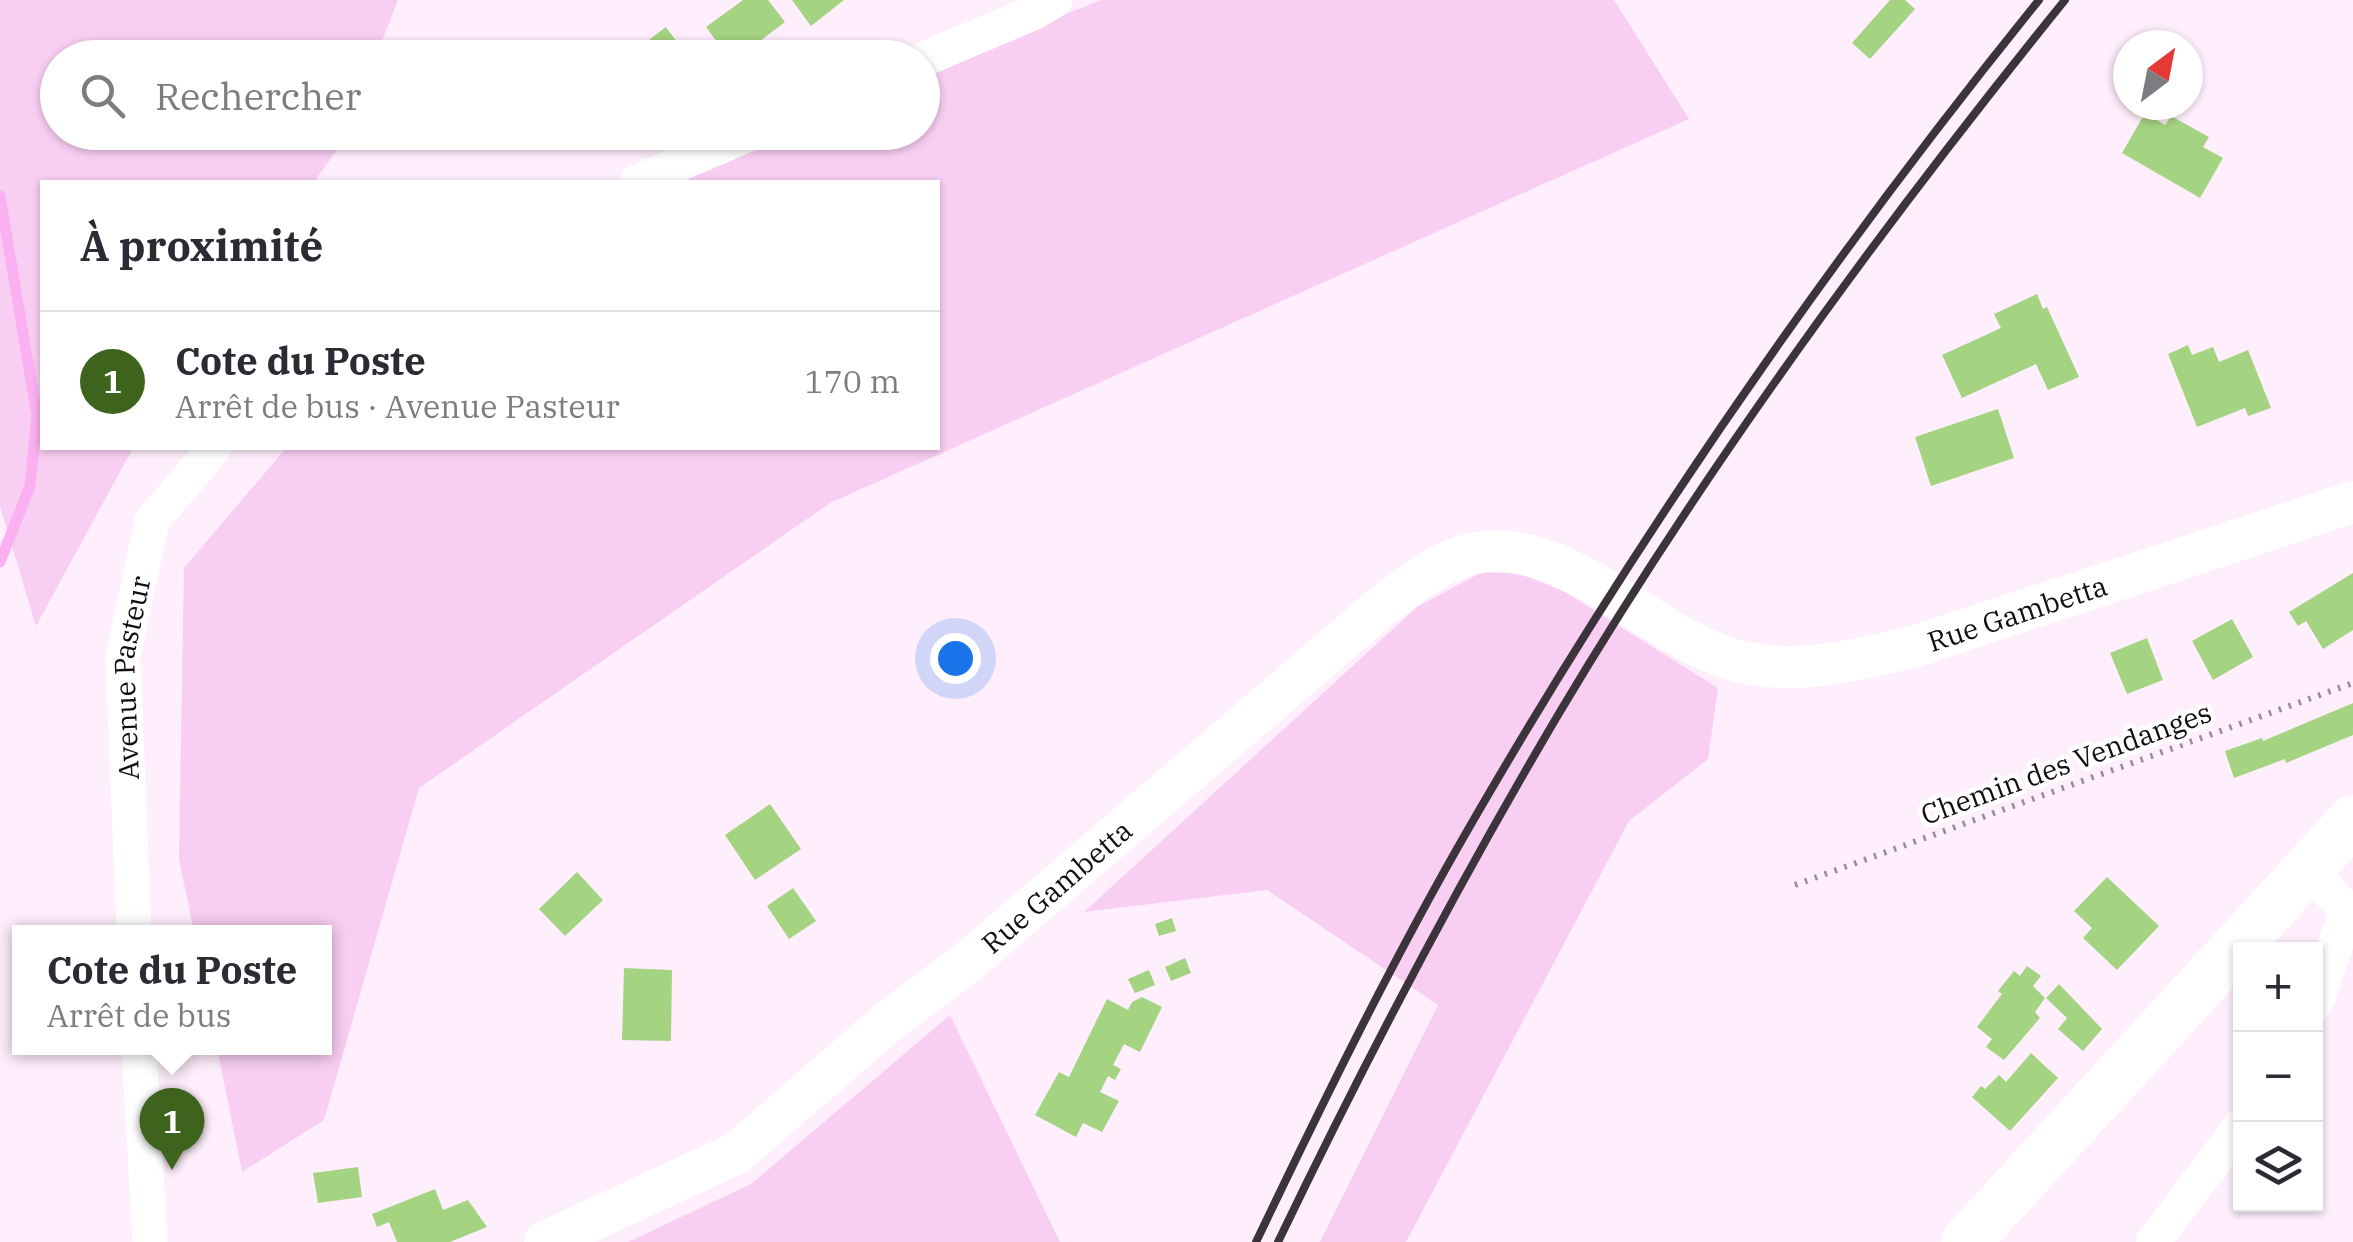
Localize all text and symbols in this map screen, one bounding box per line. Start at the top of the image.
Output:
north arrow [2113,30,2203,120]
search box [40,40,940,150]
icon: search [75,68,130,123]
text: Rechercher [155,71,361,120]
text: À proximité [80,218,323,273]
text: Cote du Poste [175,336,426,385]
text: 1 [103,360,122,402]
text: 170 m [804,360,900,402]
text: Arrêt de bus · Avenue Pasteur [175,385,620,427]
street label: Rue Gambetta [1923,566,2112,659]
street label: Avenue Pasteur [105,572,158,781]
your location [930,633,981,684]
street label: Chemin des Vendanges [1916,693,2216,833]
street label: Rue Gambetta [973,811,1139,961]
popup [12,925,332,1055]
map controls [2233,942,2323,1212]
button: + [2233,942,2323,1032]
text: Cote du Poste [47,945,297,994]
text: Arrêt de bus [47,994,231,1036]
button: − [2233,1032,2323,1122]
pin: 1 [140,1088,204,1170]
button: layers [2233,1122,2323,1212]

